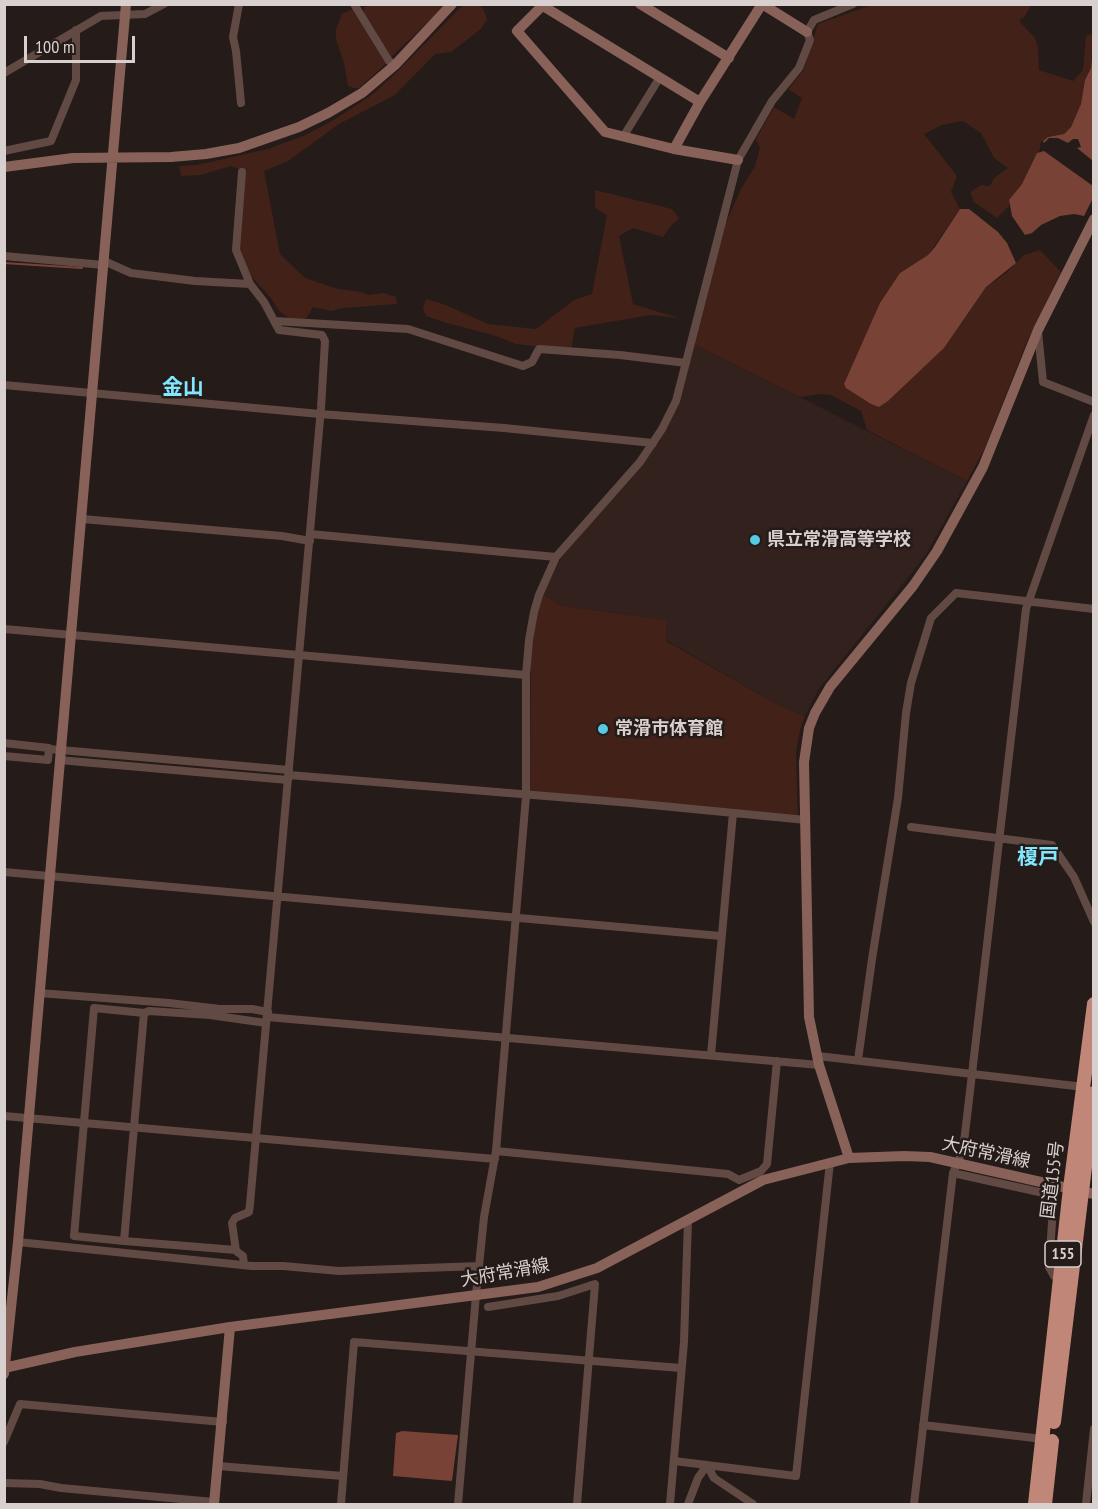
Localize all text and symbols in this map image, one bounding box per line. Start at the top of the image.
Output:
scale bar [27,24,138,62]
text: 100 m [35,35,75,58]
district label: 金山 [162,375,204,401]
place label: 県立常滑高等学校 [767,529,911,551]
marker: 県立常滑高等学校 [748,533,762,547]
place label: 常滑市体育館 [615,718,723,740]
marker: 常滑市体育館 [596,722,610,736]
district label: 榎戸 [1017,845,1059,871]
street label: 大府常滑線 [940,1133,1032,1173]
street label: 国道155号 [1038,1140,1068,1220]
road number: 155 [1045,1241,1081,1267]
street label: 大府常滑線 [459,1255,551,1291]

